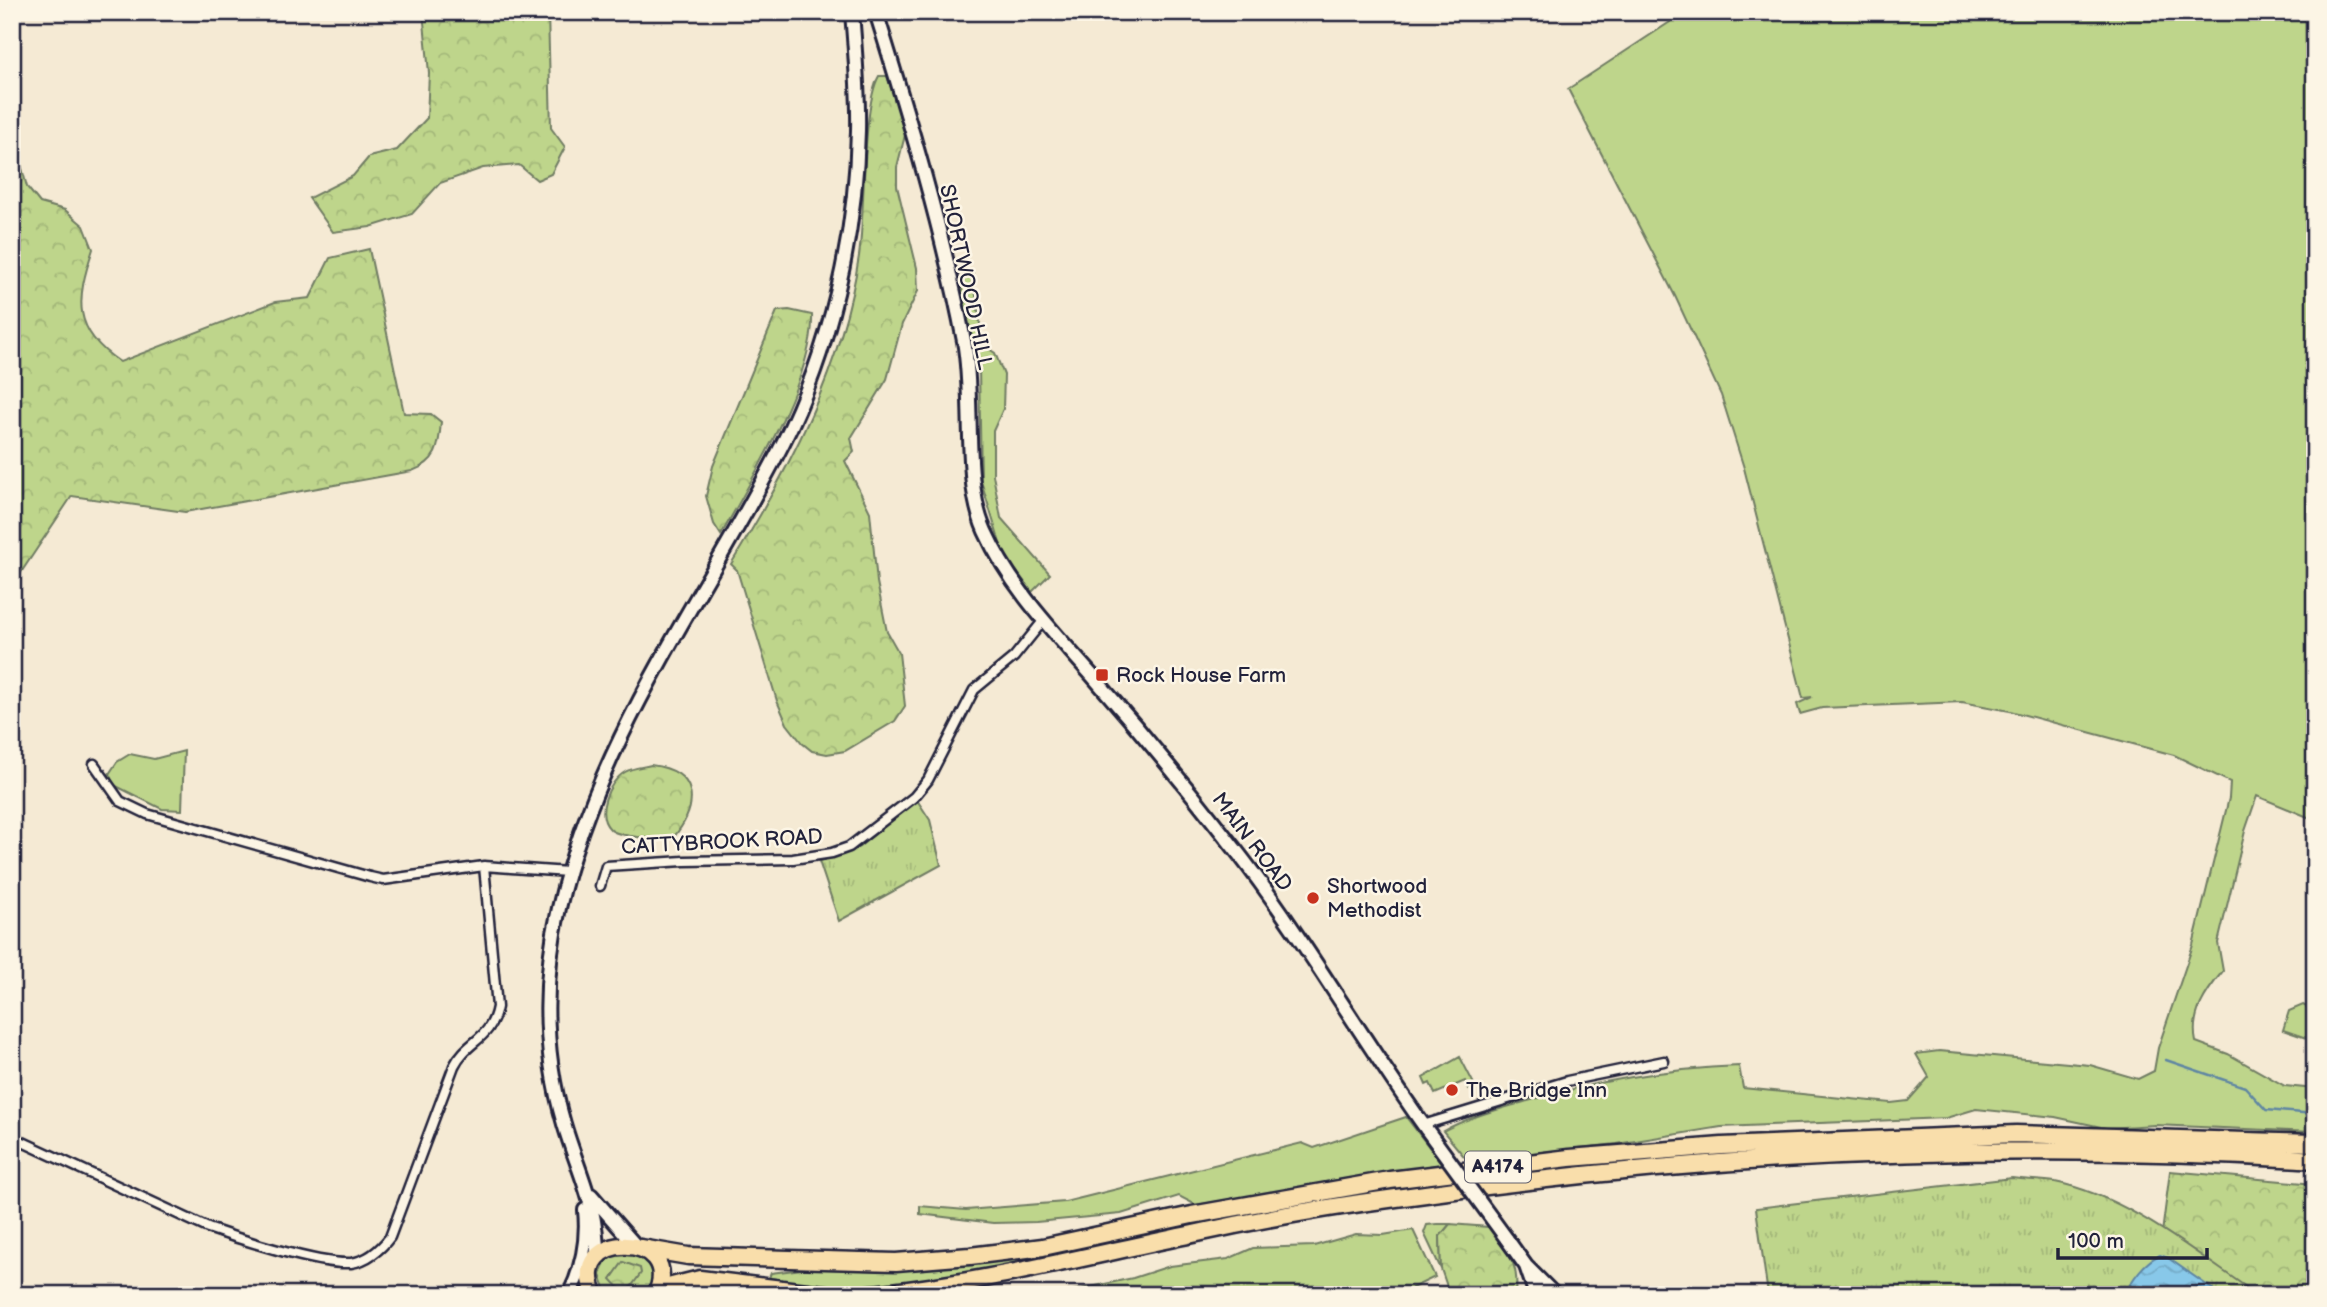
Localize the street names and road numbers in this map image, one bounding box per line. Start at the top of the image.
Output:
street label: SHORTWOOD HILL [934,182,998,372]
street label: MAIN ROAD [1207,788,1297,896]
street label: CATTYBROOK ROAD [621,824,823,860]
road number: A4174 [1465,1152,1531,1182]

